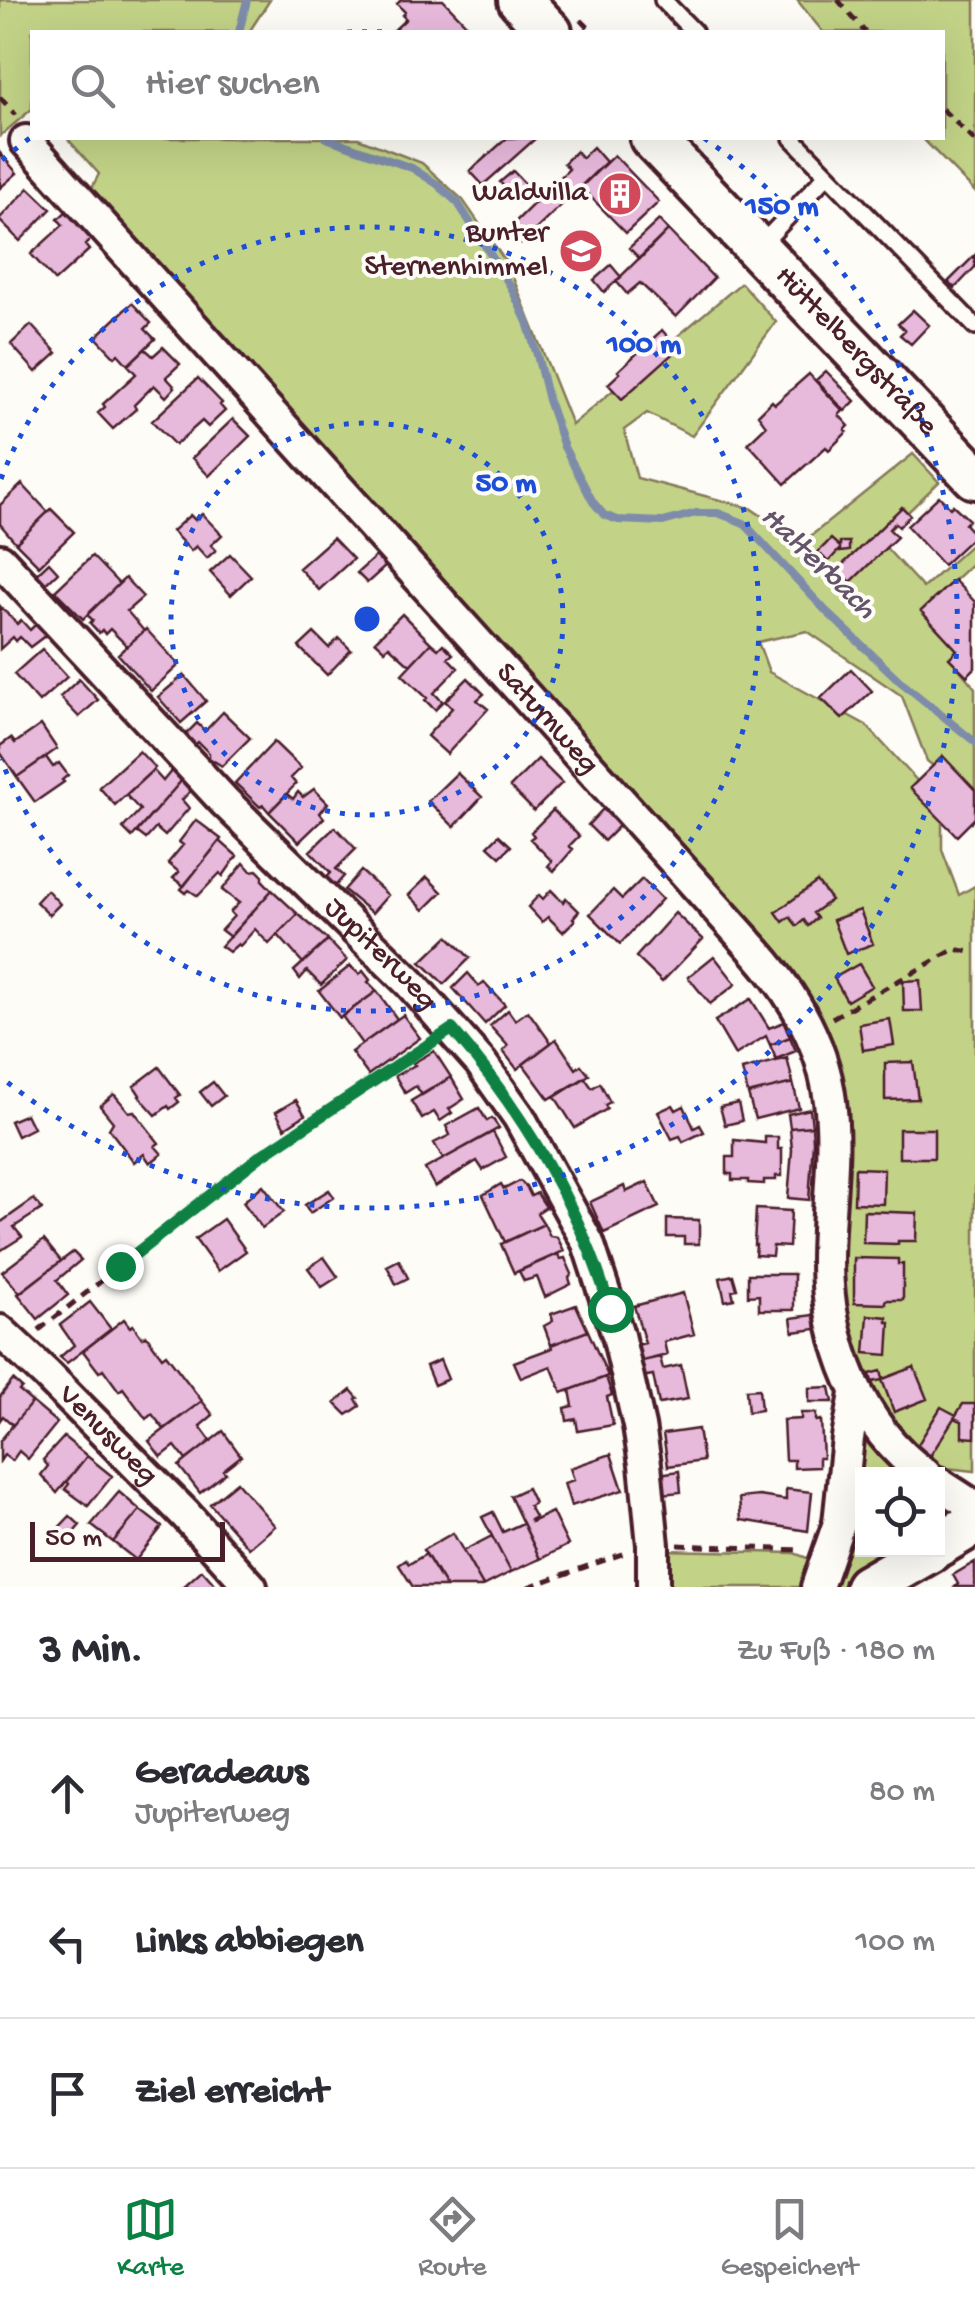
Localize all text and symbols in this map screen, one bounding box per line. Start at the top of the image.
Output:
search box [30,30,945,140]
icon: search [65,58,120,113]
text: Hier suchen [145,63,320,107]
building icon: Waldvilla [597,171,643,217]
place label: Waldvilla [472,177,589,212]
text: 150 m [744,191,819,226]
place label: Bunter Sternenhimmel [364,217,550,286]
school or university icon: Bunter Sternenhimmel [558,228,604,274]
street label: Hüttelbergstraße [767,259,945,444]
text: 100 m [606,329,682,364]
text: 50 m [475,468,537,503]
water label: Halterbach [751,499,884,629]
centre of rings [349,601,385,637]
street label: Saturnweg [487,656,606,782]
street label: Jupiterweg [316,891,444,1018]
route end [98,1244,144,1290]
route start [588,1287,634,1333]
street label: Venusweg [49,1378,165,1493]
map controls [855,1467,945,1557]
button: locate [855,1467,945,1557]
scale bar [30,1517,225,1562]
text: 50 m [45,1523,102,1556]
text: 3 Min. [40,1628,143,1677]
text: Zu Fuß · 180 m [737,1633,935,1671]
text: Geradeaus [135,1752,308,1796]
icon: ahead [40,1766,95,1821]
text: 80 m [869,1774,935,1812]
text: Jupiterweg [135,1796,290,1834]
icon: left [40,1916,95,1971]
text: Links abbiegen [135,1921,363,1965]
text: 100 m [855,1924,935,1962]
icon: arrive [40,2066,95,2121]
text: Ziel erreicht [135,2071,328,2115]
tab: Karte [117,2192,184,2285]
tab: Route [418,2192,486,2285]
tab: Gespeichert [721,2192,858,2285]

